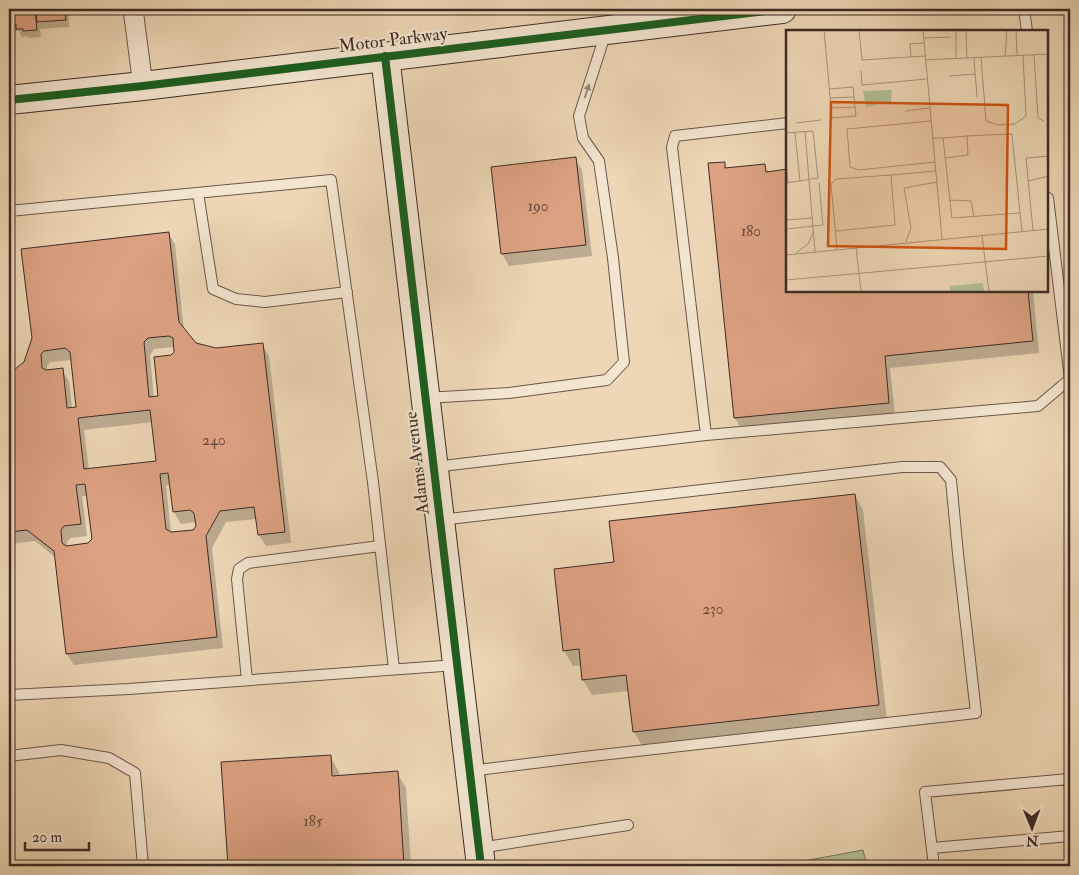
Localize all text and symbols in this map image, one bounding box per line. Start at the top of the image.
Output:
street label: Motor Parkway [337,22,450,58]
inset map [786,30,1049,292]
one-way arrow [584,83,592,98]
house number: 190 [528,197,548,216]
house number: 180 [741,222,761,241]
street label: Adams Avenue [399,410,435,517]
house number: 240 [202,431,226,450]
house number: 230 [702,600,724,619]
north arrow [1006,802,1056,852]
house number: 185 [304,812,323,831]
scale bar [25,820,89,852]
text: 20 m [32,828,62,847]
text: N [1025,832,1040,849]

